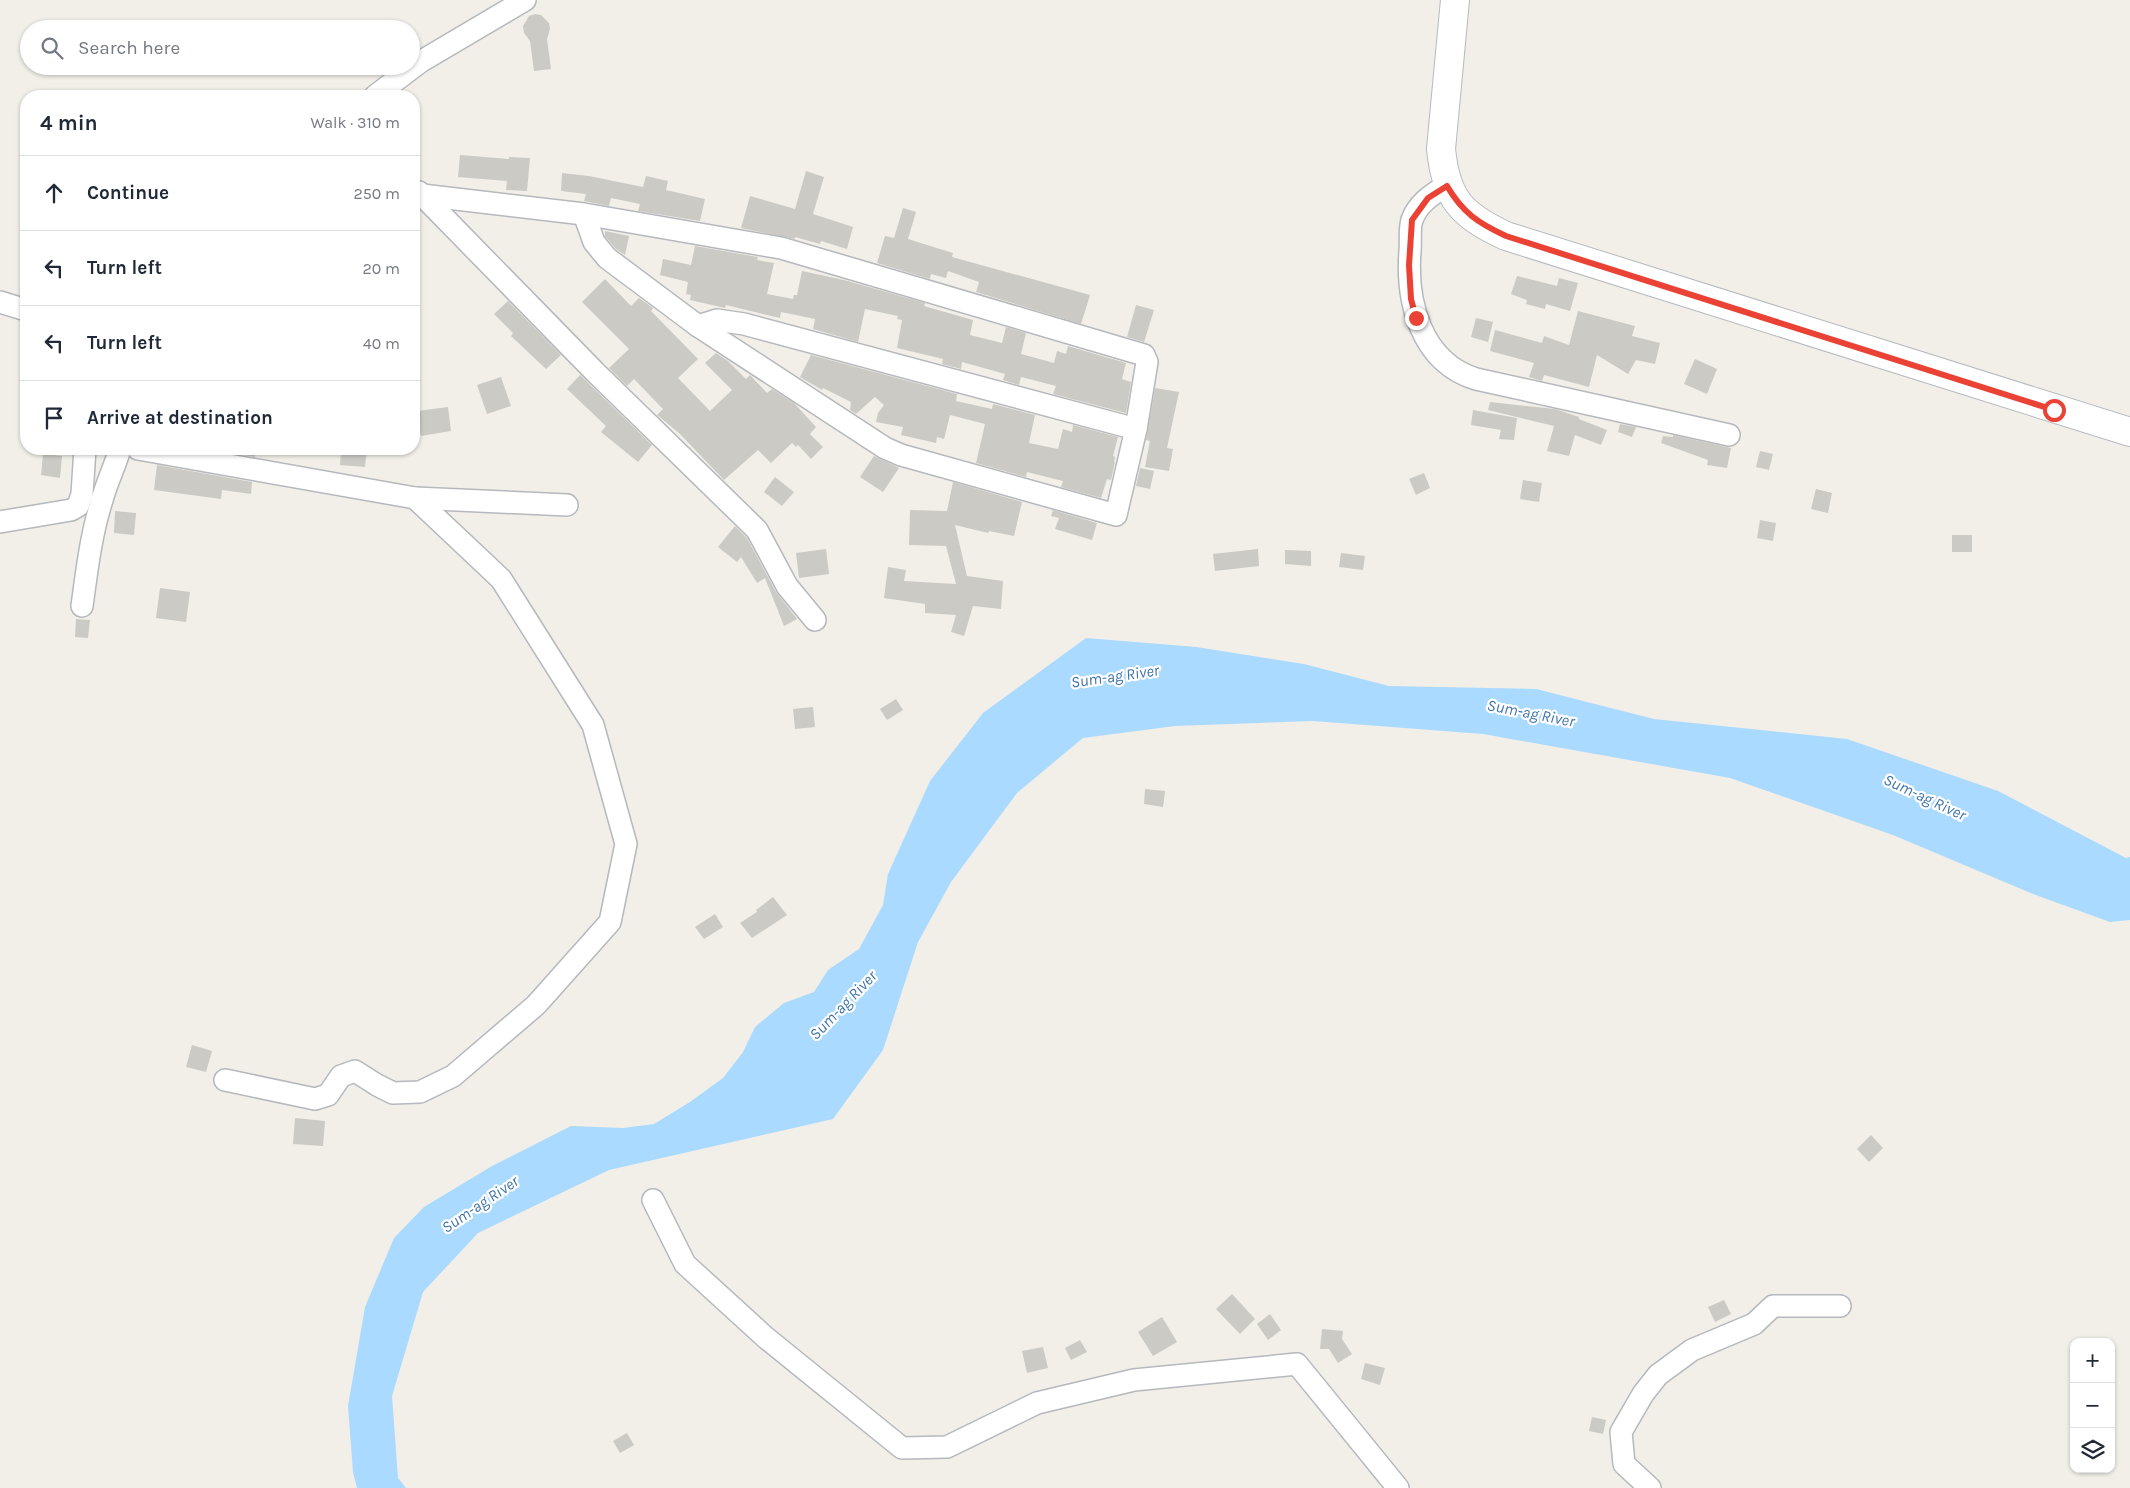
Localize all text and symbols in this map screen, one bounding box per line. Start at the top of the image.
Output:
search box [20,20,420,75]
icon: search [38,34,66,62]
text: Search here [78,37,180,59]
text: 4 min [40,111,98,135]
text: Walk · 310 m [310,113,400,132]
icon: ahead [40,179,68,207]
text: Continue [87,182,169,204]
text: 250 m [353,184,400,203]
icon: left [40,254,68,282]
text: Turn left [87,257,162,279]
text: 20 m [362,259,400,278]
route end [1405,307,1428,330]
icon: left [40,329,68,357]
text: Turn left [87,332,162,354]
text: 40 m [363,334,400,353]
route start [2043,399,2066,422]
icon: arrive [40,404,68,432]
text: Arrive at destination [87,407,273,429]
water label: Sum-ag River [1070,660,1161,692]
water label: Sum-ag River [1486,695,1577,731]
water label: Sum-ag River [1881,770,1970,825]
water label: Sum-ag River [805,966,881,1044]
water label: Sum-ag River [438,1171,523,1237]
map controls [2070,1338,2115,1473]
button: + [2070,1338,2115,1383]
button: − [2070,1383,2115,1428]
button: layers [2070,1428,2115,1473]

